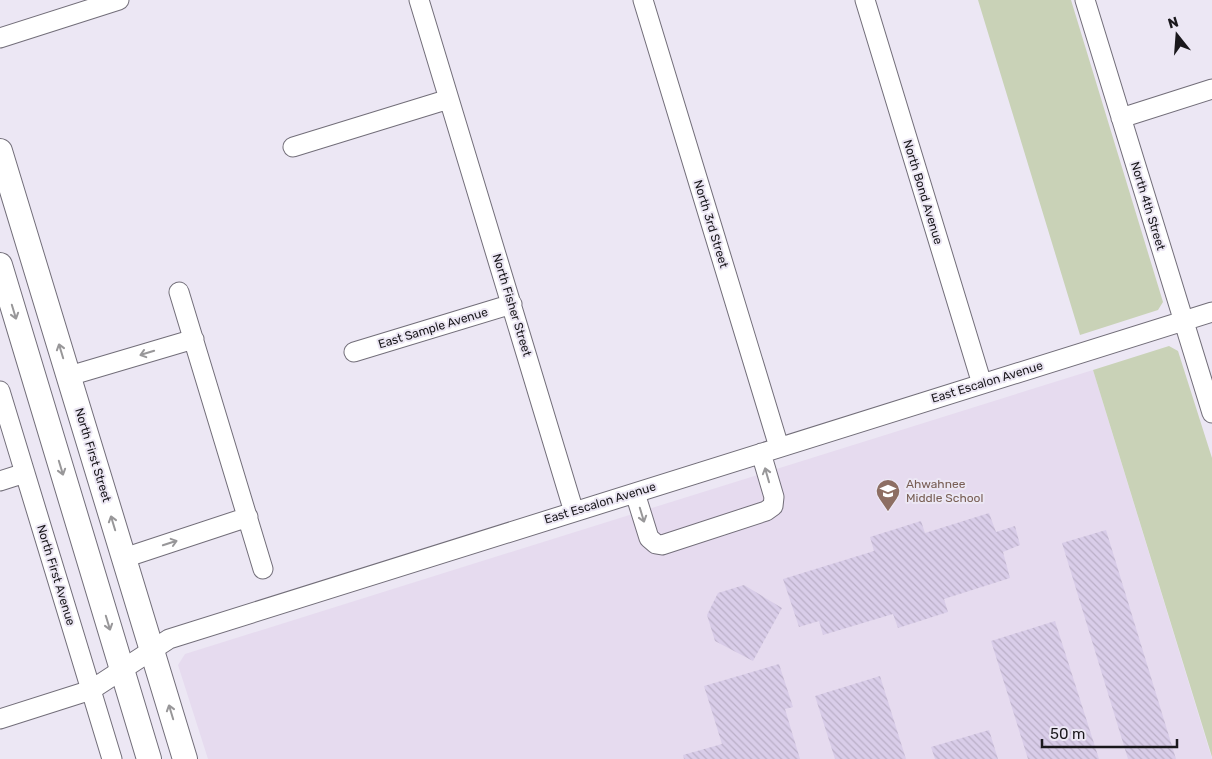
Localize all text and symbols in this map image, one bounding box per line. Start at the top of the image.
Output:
north arrow [1152,10,1202,60]
text: N [1166,13,1181,33]
street label: North Bond Avenue [900,138,946,246]
street label: North 4th Street [1128,160,1168,252]
street label: North 3rd Street [691,178,731,270]
street label: North Fisher Street [490,252,534,358]
one-way arrow [10,304,20,320]
street label: East Sample Avenue [377,305,490,351]
one-way arrow [56,344,65,359]
one-way arrow [139,348,155,358]
street label: East Escalon Avenue [929,358,1045,406]
street label: North First Street [72,406,114,504]
one-way arrow [57,459,67,475]
one-way arrow [762,467,772,483]
place label: Ahwahnee Middle School [906,477,983,505]
school or university icon: Ahwahnee Middle School [875,478,901,512]
street label: East Escalon Avenue [542,479,658,527]
one-way arrow [637,507,647,523]
one-way arrow [108,516,118,532]
street label: North First Avenue [34,523,78,627]
one-way arrow [162,538,178,547]
one-way arrow [104,615,114,631]
one-way arrow [165,705,175,721]
scale bar [1042,716,1177,748]
text: 50 m [1050,725,1085,743]

